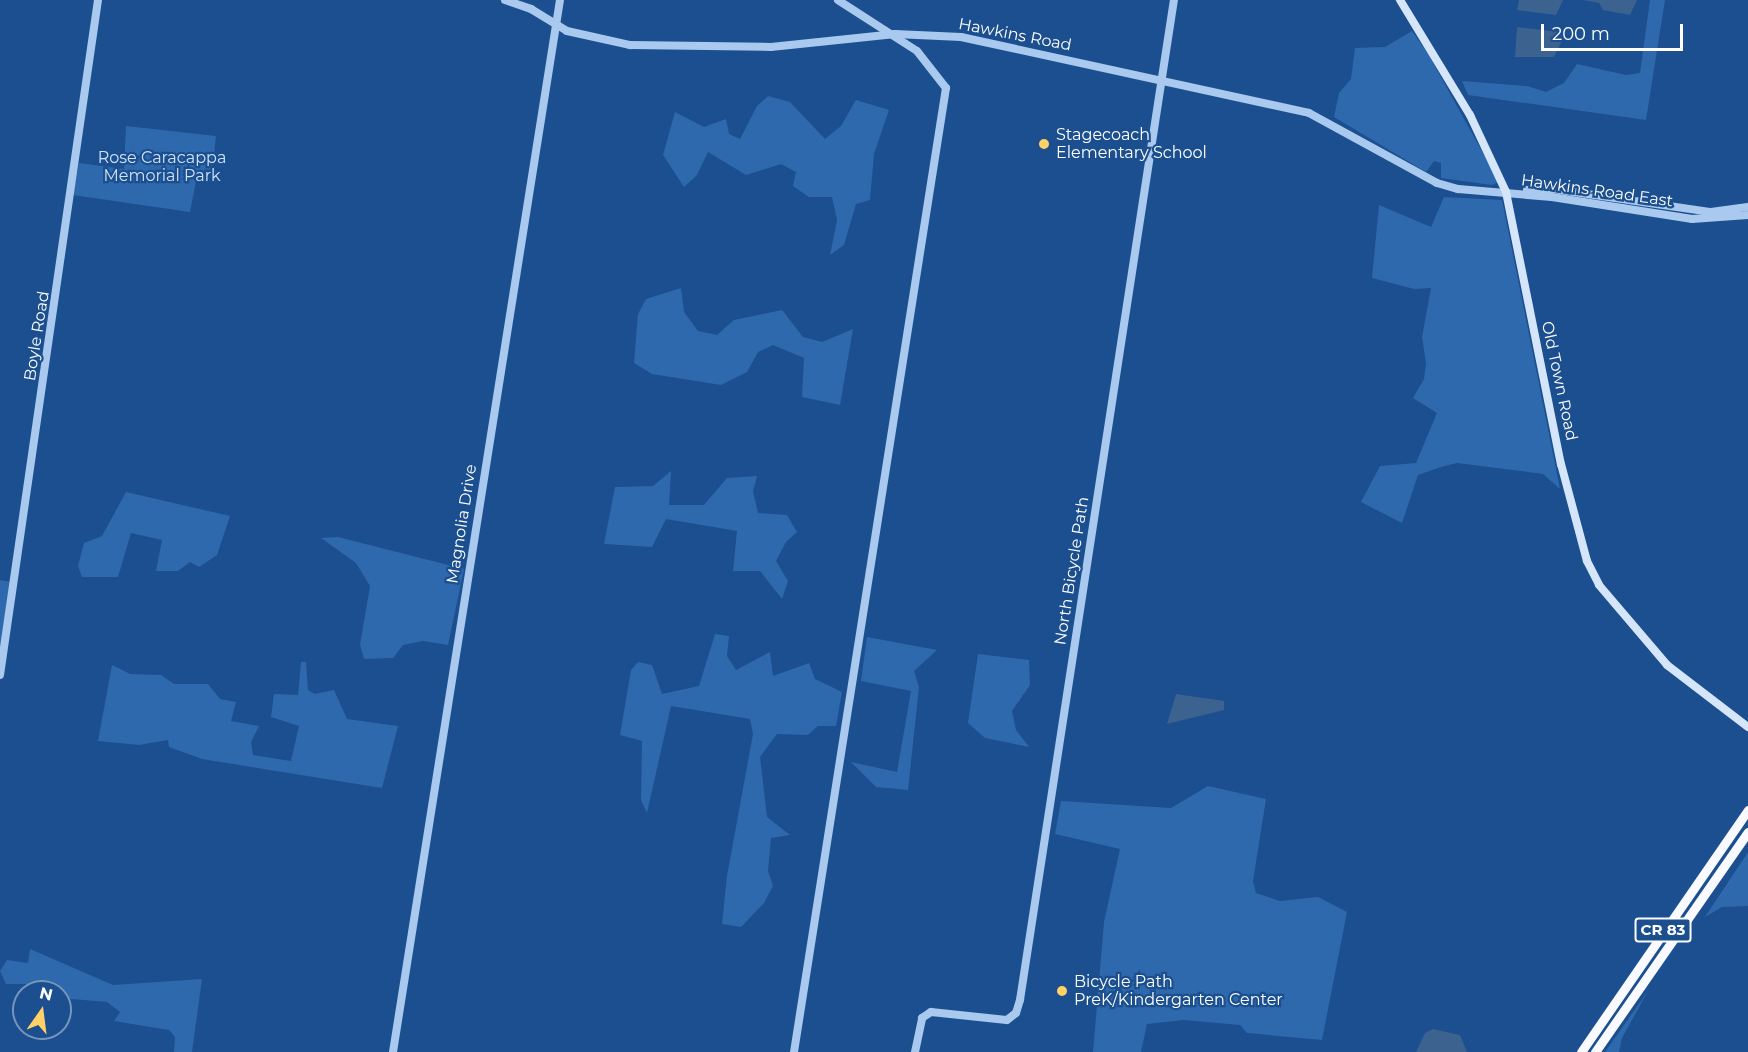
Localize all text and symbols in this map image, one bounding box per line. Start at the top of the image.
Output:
scale bar [1544,12,1686,50]
street label: Hawkins Road [957,15,1073,55]
text: 200 m [1552,23,1610,45]
place label: Stagecoach Elementary School [1056,125,1207,163]
marker: Stagecoach Elementary School [1037,137,1051,151]
park label: Rose Caracappa Memorial Park [98,148,226,186]
street label: Hawkins Road East [1520,171,1674,211]
street label: Boyle Road [20,290,54,382]
street label: Old Town Road [1537,319,1581,443]
street label: Magnolia Drive [443,463,481,585]
street label: North Bicycle Path [1051,495,1093,647]
road number: CR 83 [1634,918,1692,942]
place label: Bicycle Path PreK/Kindergarten Center [1074,972,1283,1010]
north arrow [12,980,72,1040]
text: N [37,983,55,1005]
marker: Bicycle Path PreK/Kindergarten Center [1055,984,1069,998]

